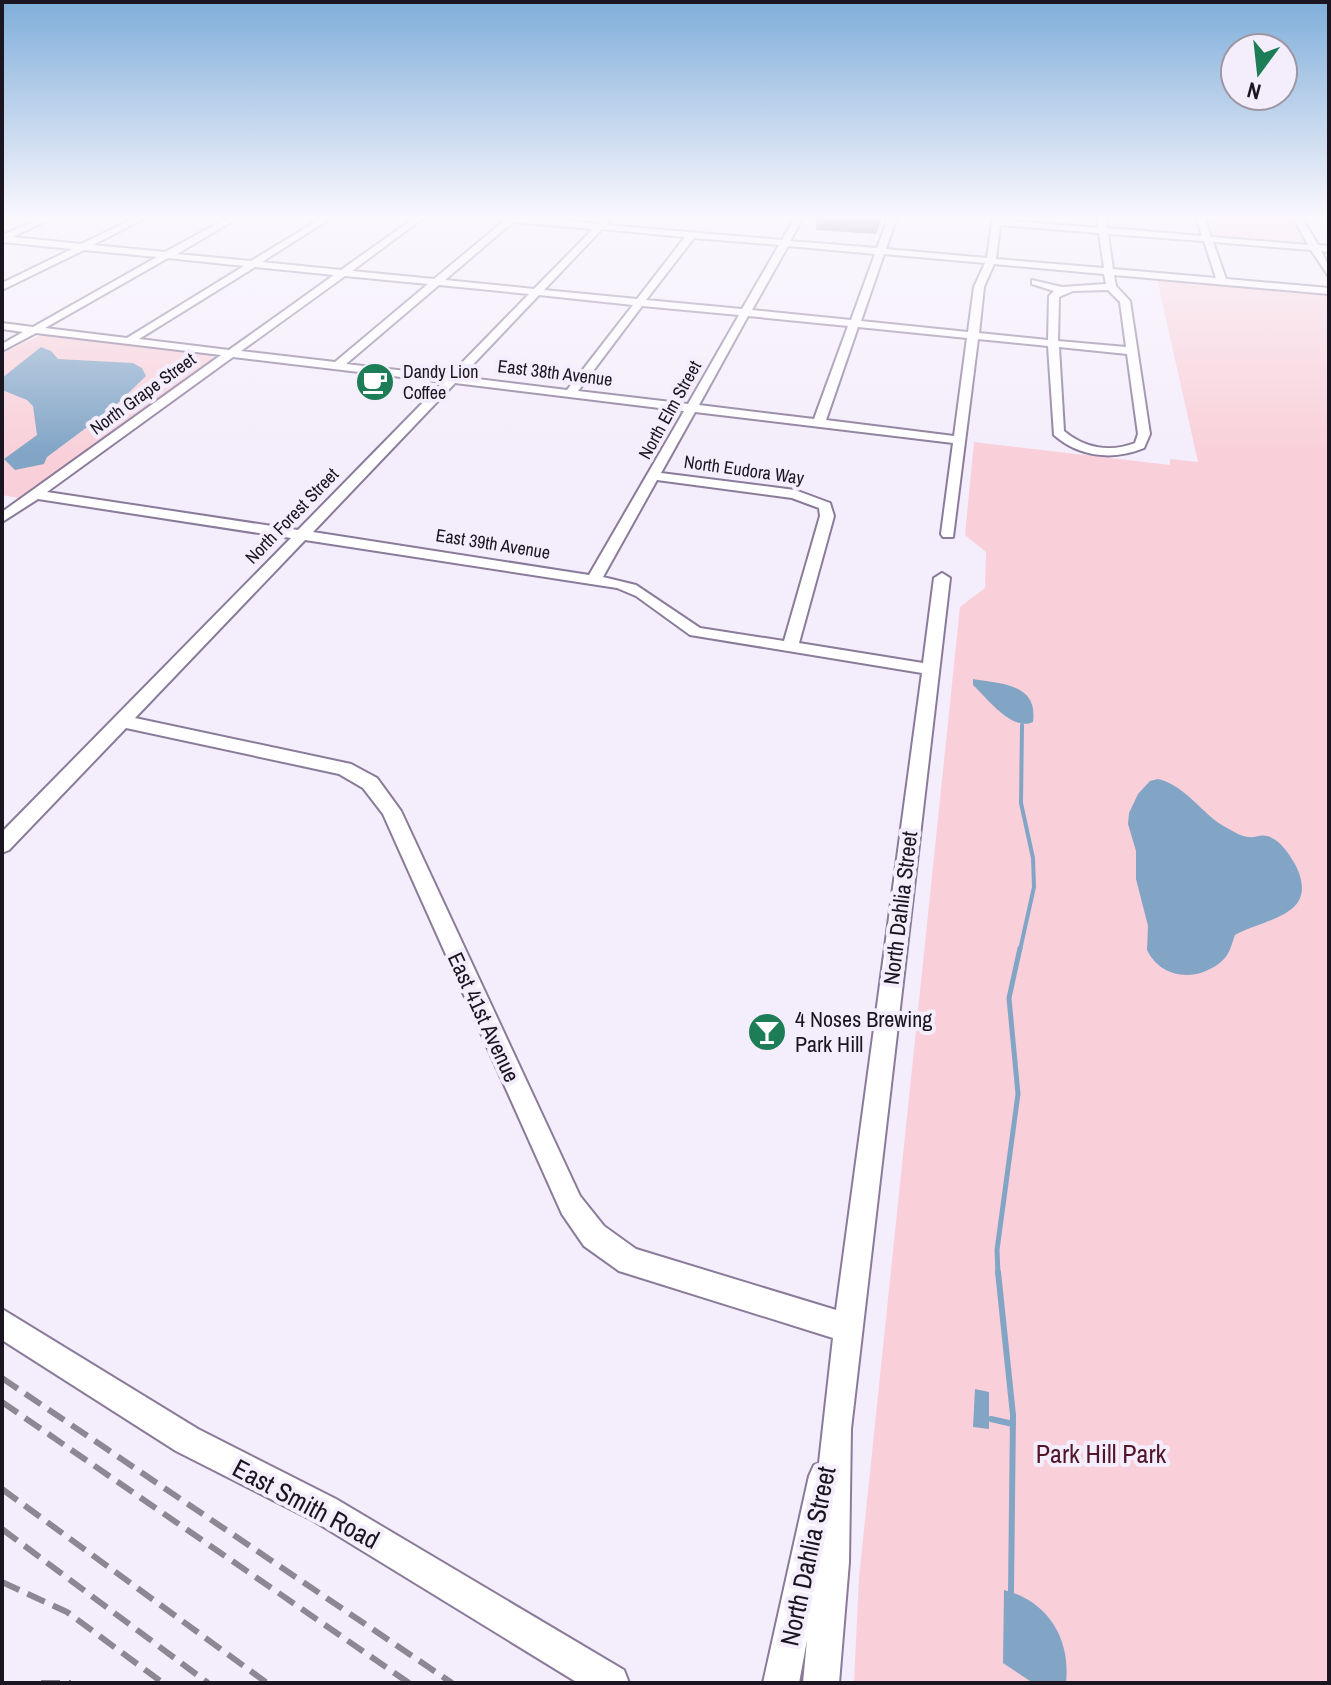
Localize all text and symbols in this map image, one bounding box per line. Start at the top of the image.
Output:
north arrow [1219,32,1299,112]
text: N [1244,75,1264,107]
street label: North Grape Street [85,347,201,440]
street label: East 38th Avenue [496,353,614,392]
street label: North Elm Street [632,356,707,464]
place label: Dandy Lion Coffee [403,359,479,405]
cafe icon: Dandy Lion Coffee [354,361,396,403]
street label: North Eudora Way [682,449,806,490]
street label: North Forest Street [239,462,344,569]
street label: East 39th Avenue [434,522,552,565]
street label: North Dahlia Street [876,830,924,986]
street label: East 41st Avenue [441,947,527,1087]
place label: 4 Noses Brewing Park Hill [795,1004,932,1059]
bar icon: 4 Noses Brewing Park Hill [746,1011,788,1053]
park label: Park Hill Park [1036,1436,1166,1471]
street label: East Smith Road [227,1450,386,1557]
street label: North Dahlia Street [771,1463,844,1649]

